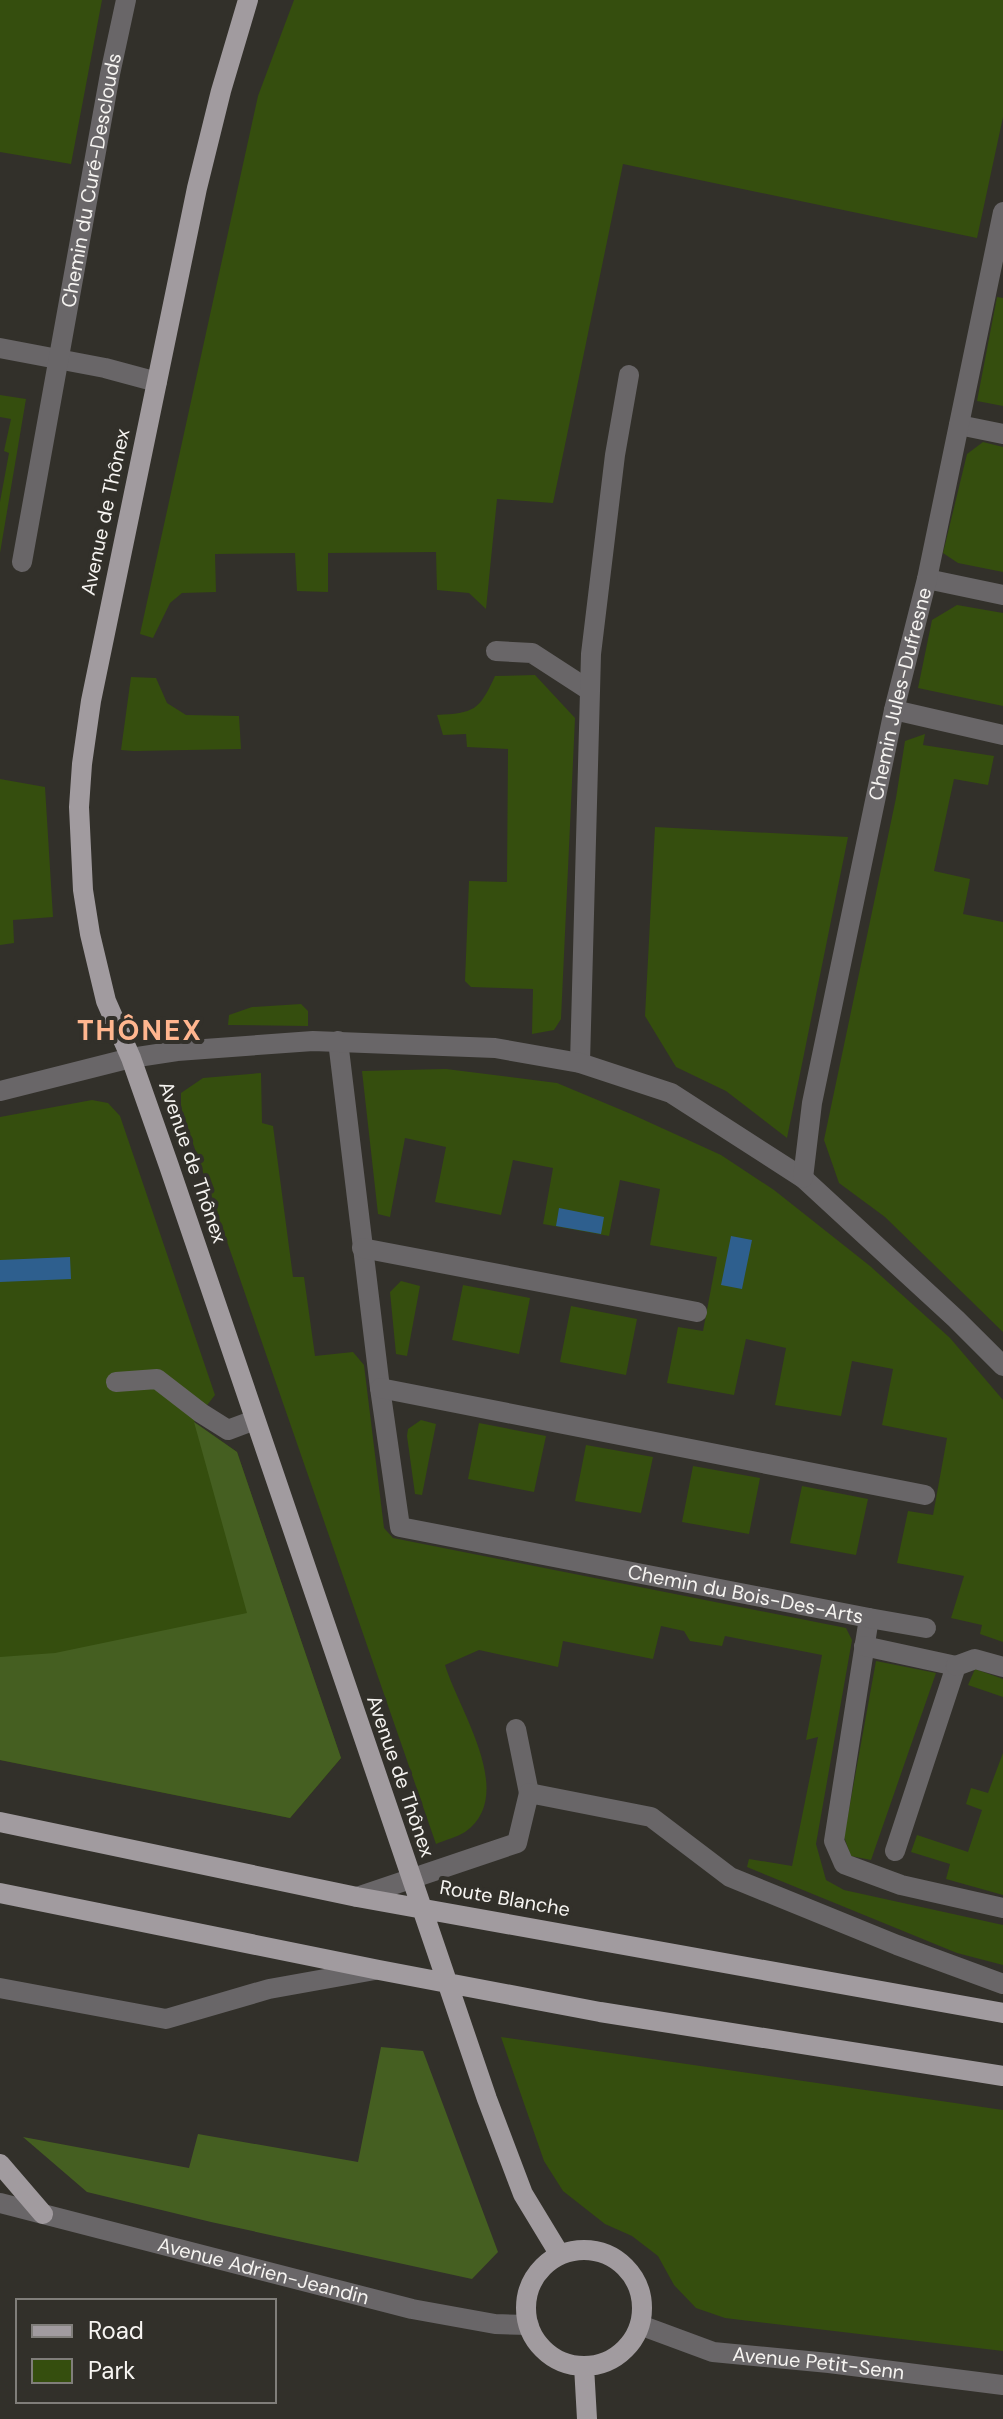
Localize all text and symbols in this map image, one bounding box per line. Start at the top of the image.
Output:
street label: Chemin du Curé-Desclouds [55,51,127,309]
street label: Avenue de Thônex [75,426,135,598]
street label: Chemin Jules-Dufresne [862,585,937,803]
district label: THÔNEX [77,1012,203,1049]
street label: Avenue de Thônex [153,1078,233,1246]
street label: Chemin du Bois-Des-Arts [625,1558,866,1630]
street label: Avenue de Thônex [361,1692,441,1860]
street label: Route Blanche [438,1874,572,1922]
street label: Avenue Adrien-Jeandin [155,2231,372,2310]
legend [16,2299,276,2403]
text: Road [88,2315,144,2346]
street label: Avenue Petit-Senn [732,2341,906,2385]
text: Park [88,2355,135,2386]

